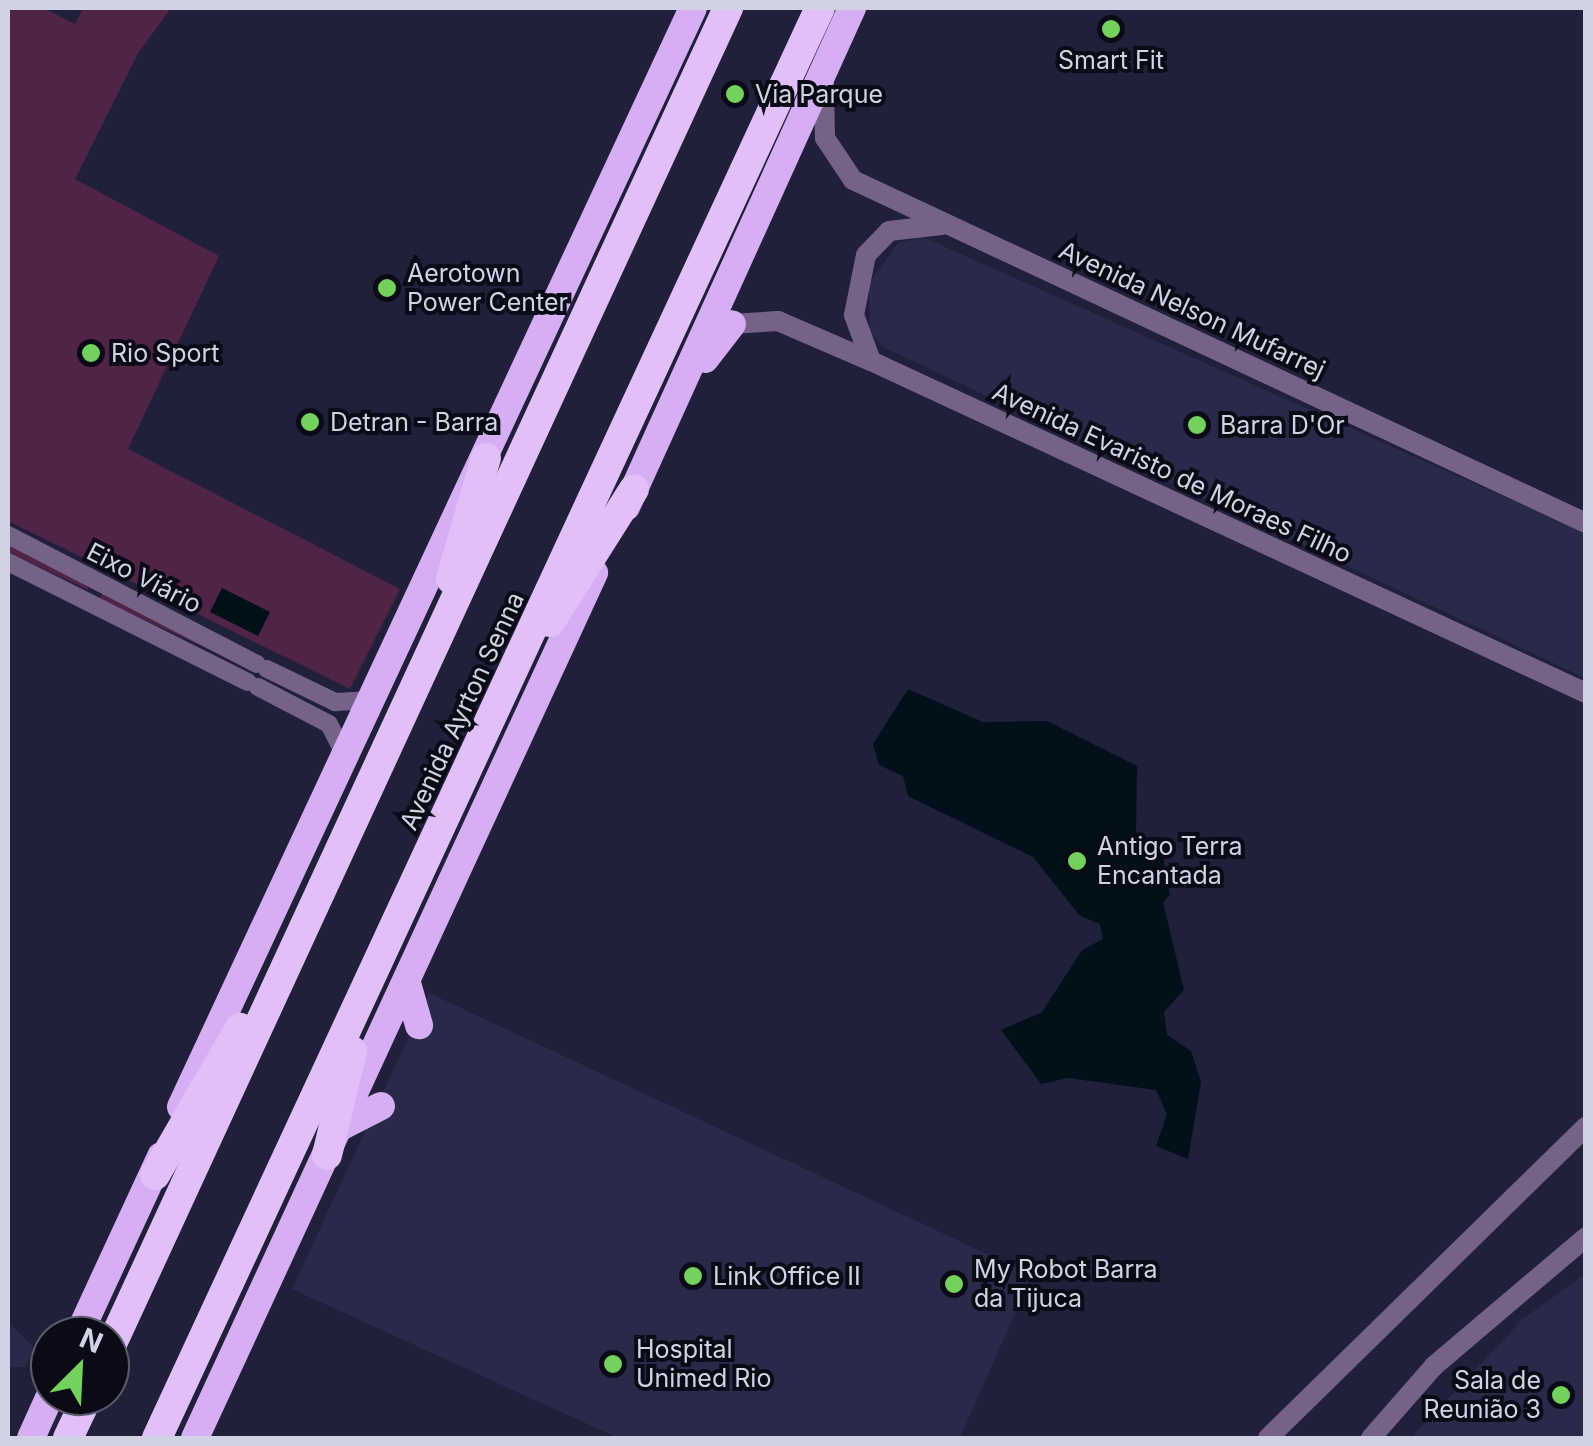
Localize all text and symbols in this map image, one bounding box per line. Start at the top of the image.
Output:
marker: Smart Fit [1100,18,1122,40]
place label: Smart Fit [1058,45,1164,75]
place label: Via Parque [755,79,883,109]
marker: Via Parque [724,83,746,105]
street label: Avenida Nelson Mufarrej [1054,235,1330,385]
place label: Aerotown Power Center [407,259,568,318]
marker: Aerotown Power Center [376,277,398,299]
place label: Rio Sport [111,338,219,368]
marker: Rio Sport [80,342,102,364]
street label: Avenida Evaristo de Moraes Filho [988,377,1356,569]
place label: Detran - Barra [330,407,498,437]
place label: Barra D'Or [1220,410,1345,440]
marker: Detran - Barra [299,411,321,433]
marker: Barra D'Or [1184,412,1210,438]
street label: Eixo Viário [82,536,206,620]
street label: Avenida Ayrton Senna [394,587,530,835]
place label: Antigo Terra Encantada [1097,832,1243,891]
marker: Antigo Terra Encantada [1066,850,1088,872]
place label: My Robot Barra da Tijuca [974,1255,1158,1314]
place label: Link Office II [713,1261,861,1291]
marker: Link Office II [682,1265,704,1287]
marker: My Robot Barra da Tijuca [943,1273,965,1295]
north arrow [30,1316,130,1416]
text: N [75,1321,108,1360]
place label: Hospital Unimed Rio [636,1335,771,1394]
marker: Hospital Unimed Rio [600,1351,626,1377]
place label: Sala de Reunião 3 [1424,1366,1541,1425]
marker: Sala de Reunião 3 [1550,1384,1572,1406]

